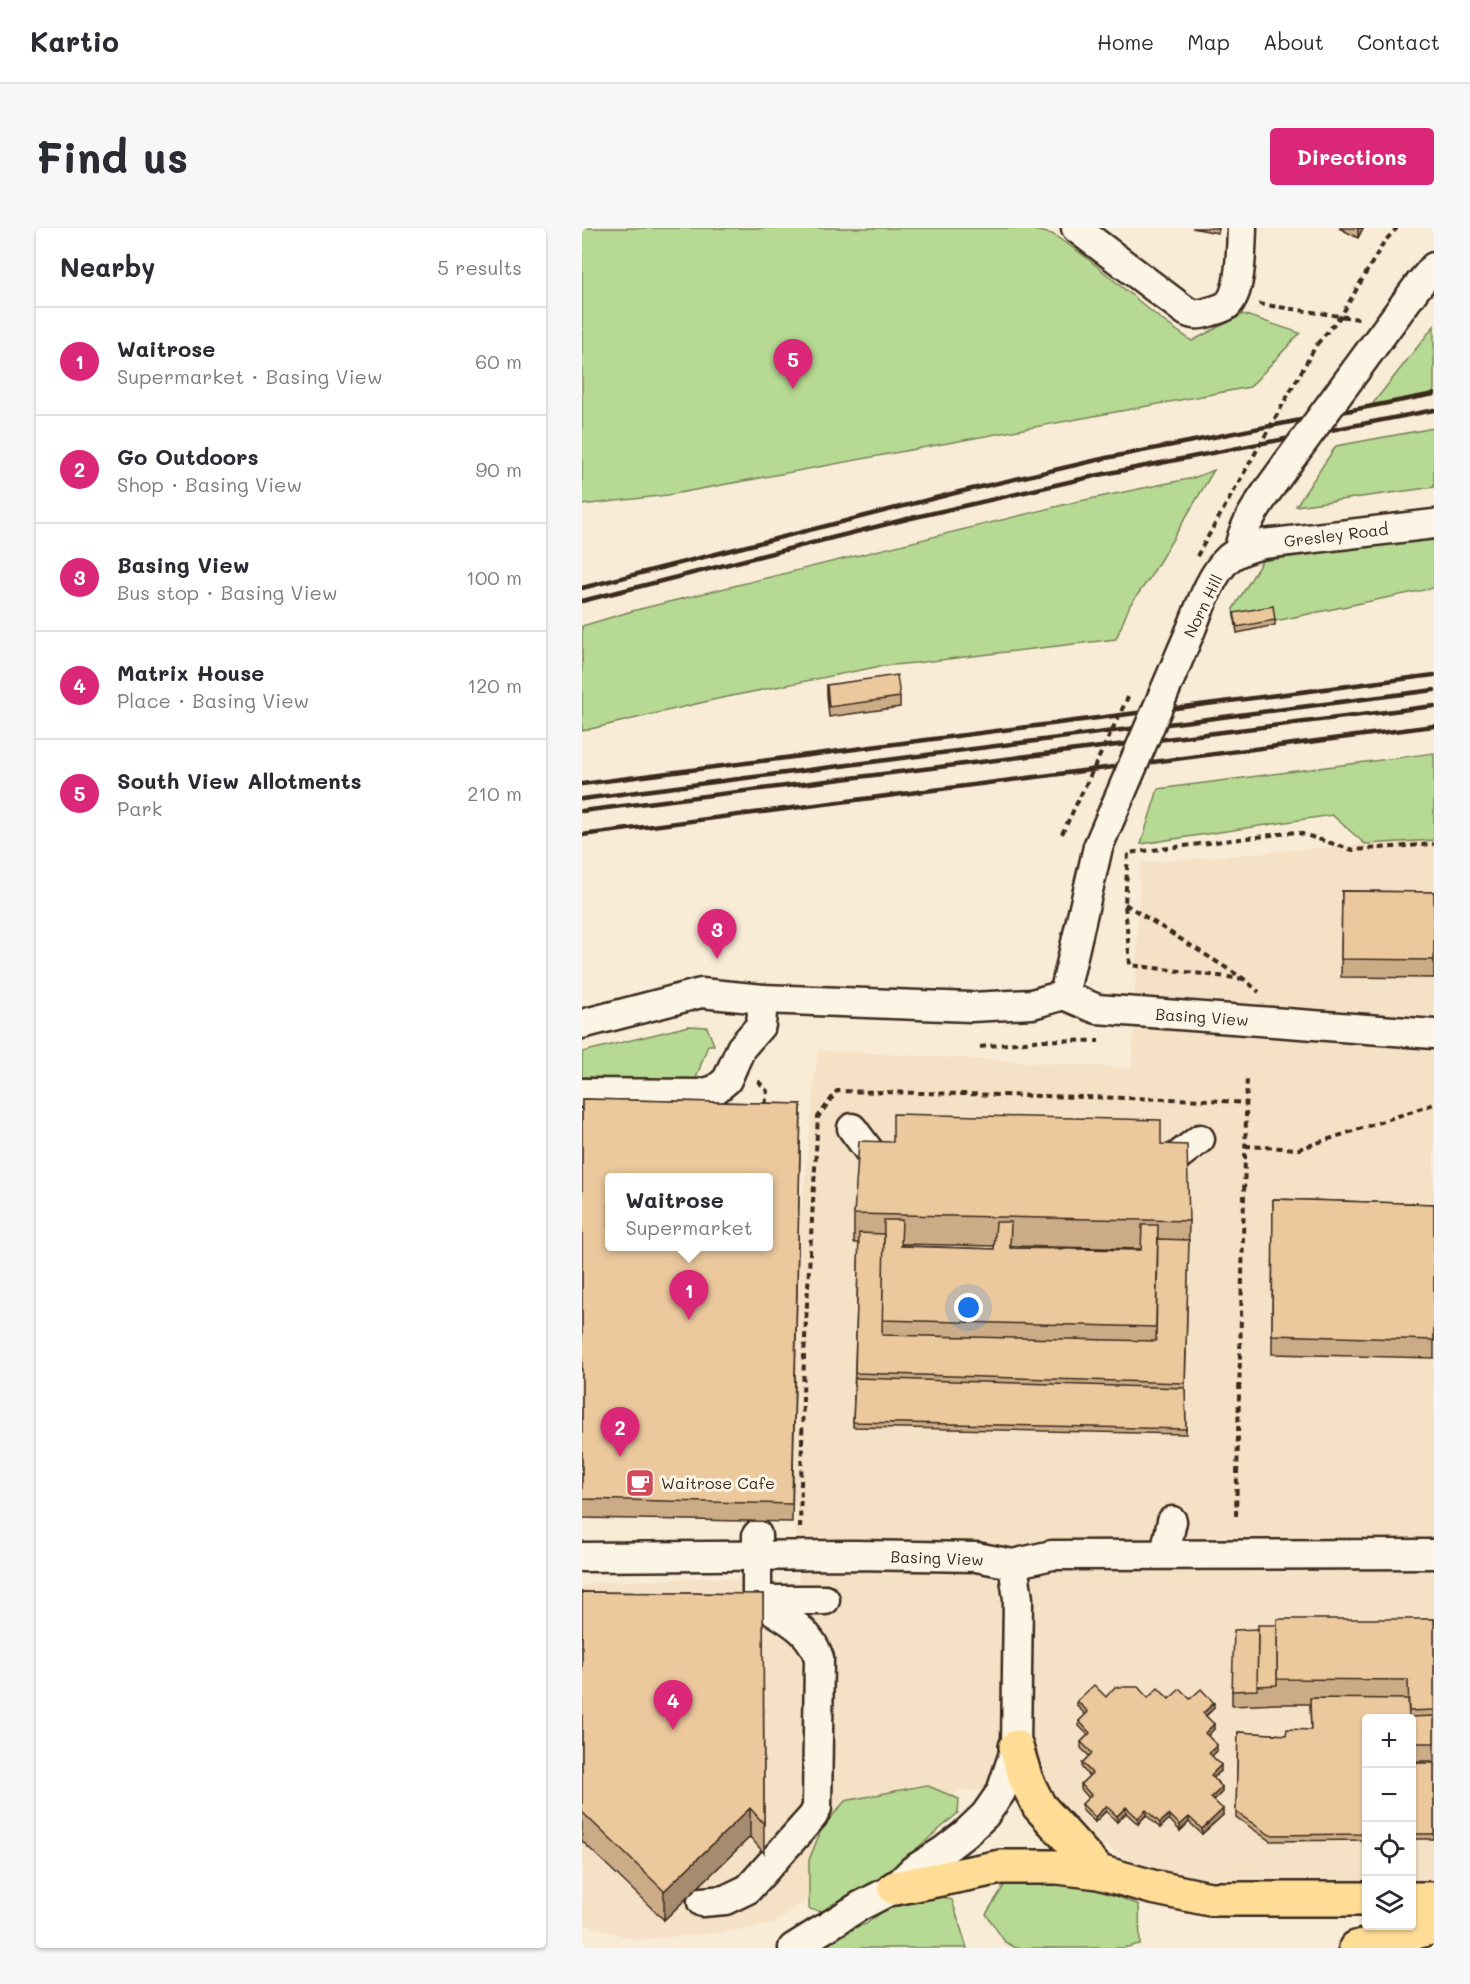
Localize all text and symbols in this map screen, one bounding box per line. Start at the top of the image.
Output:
text: Kartio [30,23,119,59]
text: Home [1097,28,1154,55]
text: Map [1187,28,1230,55]
text: About [1263,28,1324,55]
text: Contact [1357,28,1440,55]
button: Directions [1270,128,1434,185]
text: Find us [36,129,188,184]
text: Nearby [60,250,155,284]
text: 5 results [437,254,522,280]
text: Waitrose [117,334,215,363]
pin: 5 [774,340,812,389]
text: 1 [75,348,84,374]
text: 60 m [475,348,522,374]
text: Supermarket · Basing View [117,363,382,389]
text: Go Outdoors [117,442,259,471]
text: 2 [74,456,85,482]
text: 90 m [476,456,522,482]
text: Shop · Basing View [117,471,302,497]
street label: Gresley Road [1283,518,1389,551]
text: Basing View [117,550,250,579]
text: 3 [74,564,86,590]
text: 100 m [466,564,522,590]
street label: Norn Hill [1178,571,1227,641]
text: Bus stop · Basing View [117,579,337,605]
text: Matrix House [117,658,264,687]
text: 4 [73,672,86,698]
text: 120 m [467,672,522,698]
text: Place · Basing View [117,687,309,713]
text: South View Allotments [117,766,362,795]
text: 5 [74,780,85,806]
text: 210 m [467,780,522,806]
text: Park [117,795,162,821]
pin: 3 [698,910,736,959]
street label: Basing View [1155,1003,1249,1030]
popup [605,1173,773,1251]
text: Waitrose [625,1185,724,1214]
text: Supermarket [625,1214,753,1240]
pin: 1 [670,1270,708,1320]
your location [954,1293,983,1322]
pin: 2 [600,1408,639,1457]
cafe icon: Waitrose Cafe [624,1467,656,1499]
place label: Waitrose Cafe [661,1472,775,1493]
street label: Basing View [890,1545,984,1570]
pin: 4 [654,1680,692,1730]
map controls [1362,1714,1416,1930]
button: + [1362,1714,1416,1768]
button: − [1362,1768,1416,1822]
button: locate [1362,1822,1416,1876]
button: layers [1362,1876,1416,1930]

